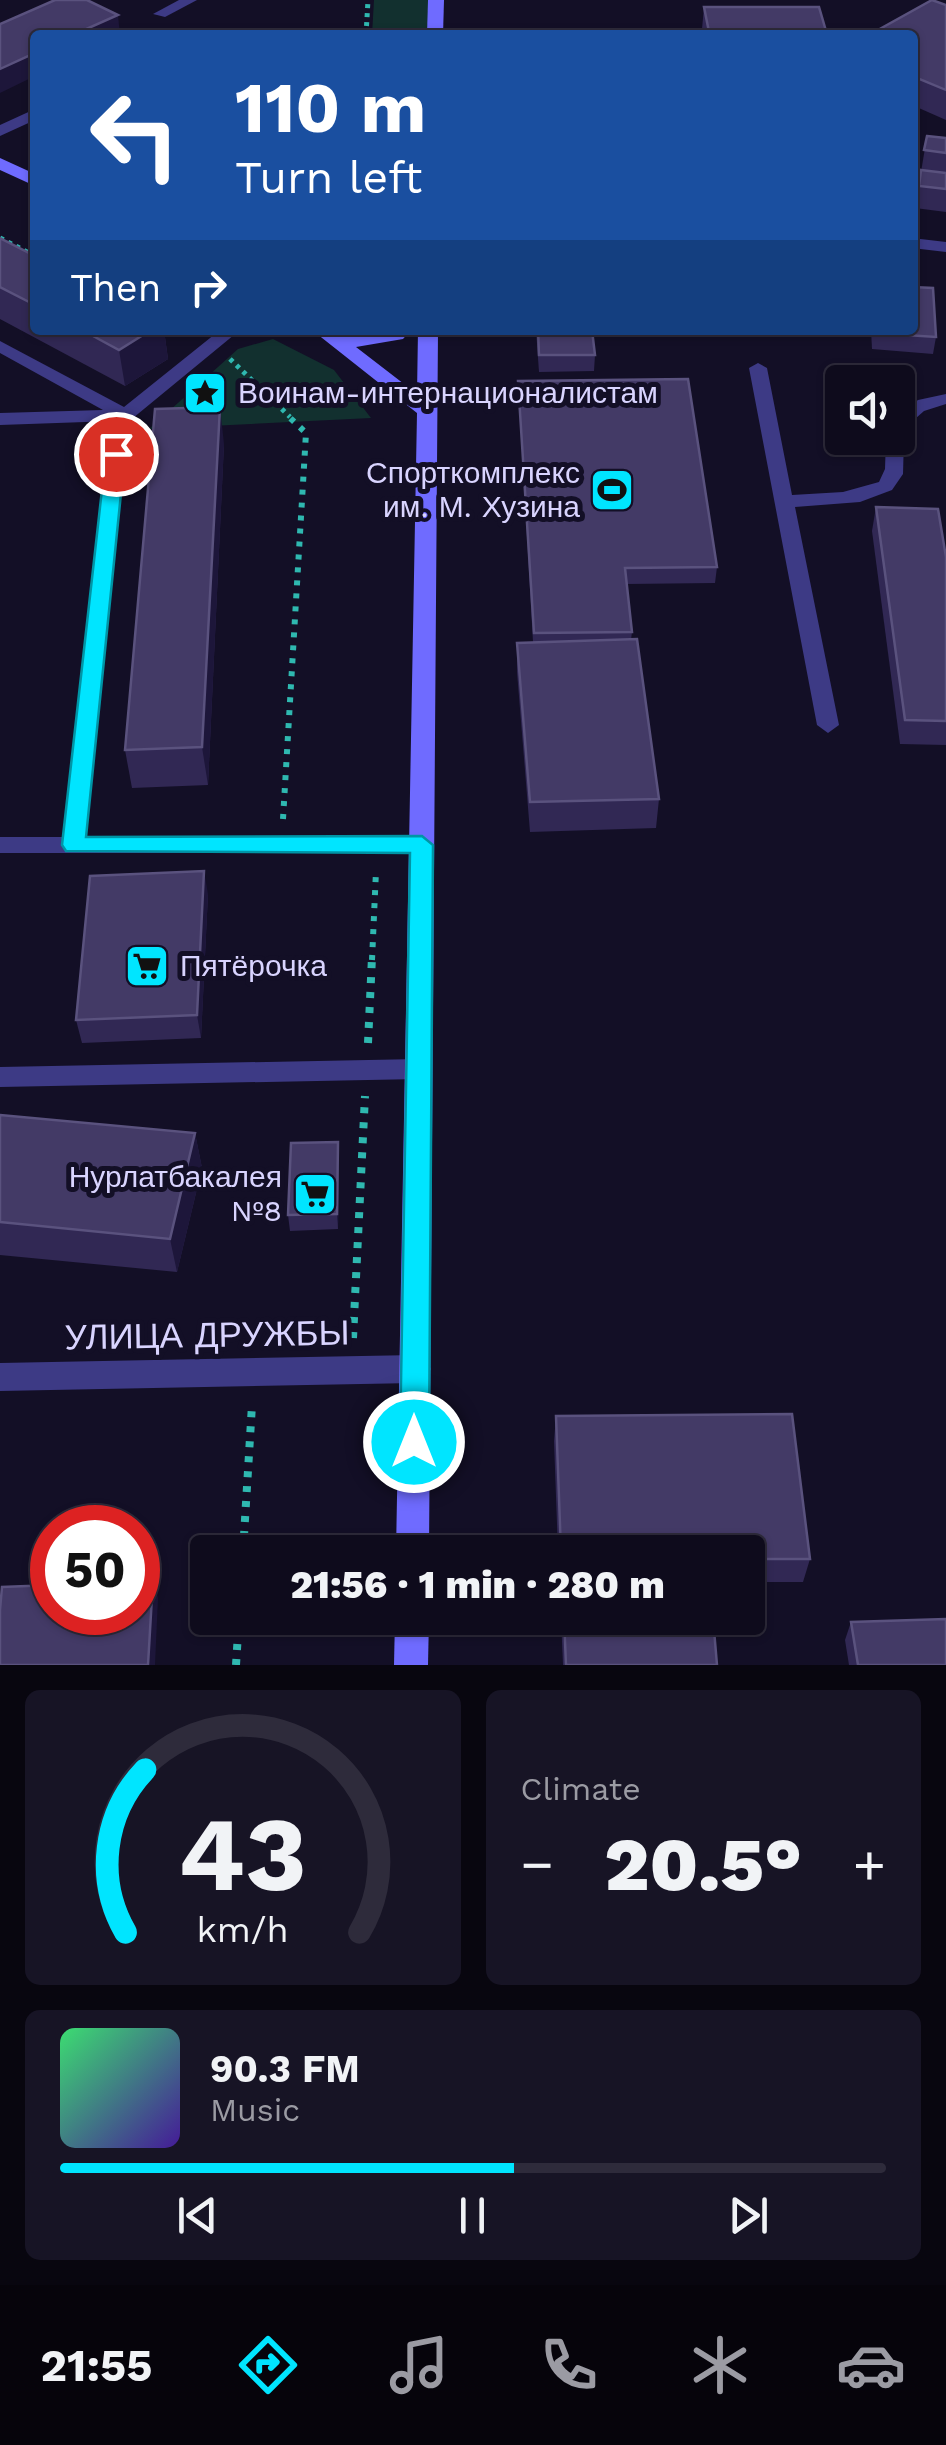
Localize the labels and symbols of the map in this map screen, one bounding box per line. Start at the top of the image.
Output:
place icon: Воинам-интернационалистам [182,370,228,416]
place label: Воинам-интернационалистам [238,375,658,410]
pin [74,412,159,497]
place label: Спорткомплекс им. М. Хузина [366,455,580,524]
sports icon: Спорткомплекс им. М. Хузина [589,467,635,513]
supermarket icon: Пятёрочка [124,943,170,989]
place label: Пятёрочка [180,948,327,983]
place label: Нурлатбакалея №8 [69,1159,282,1228]
supermarket icon: Нурлатбакалея №8 [292,1171,338,1217]
street label: УЛИЦА ДРУЖБЫ [64,1312,350,1358]
position arrow [362,1390,466,1494]
speed limit sign: 50 [30,1505,160,1635]

